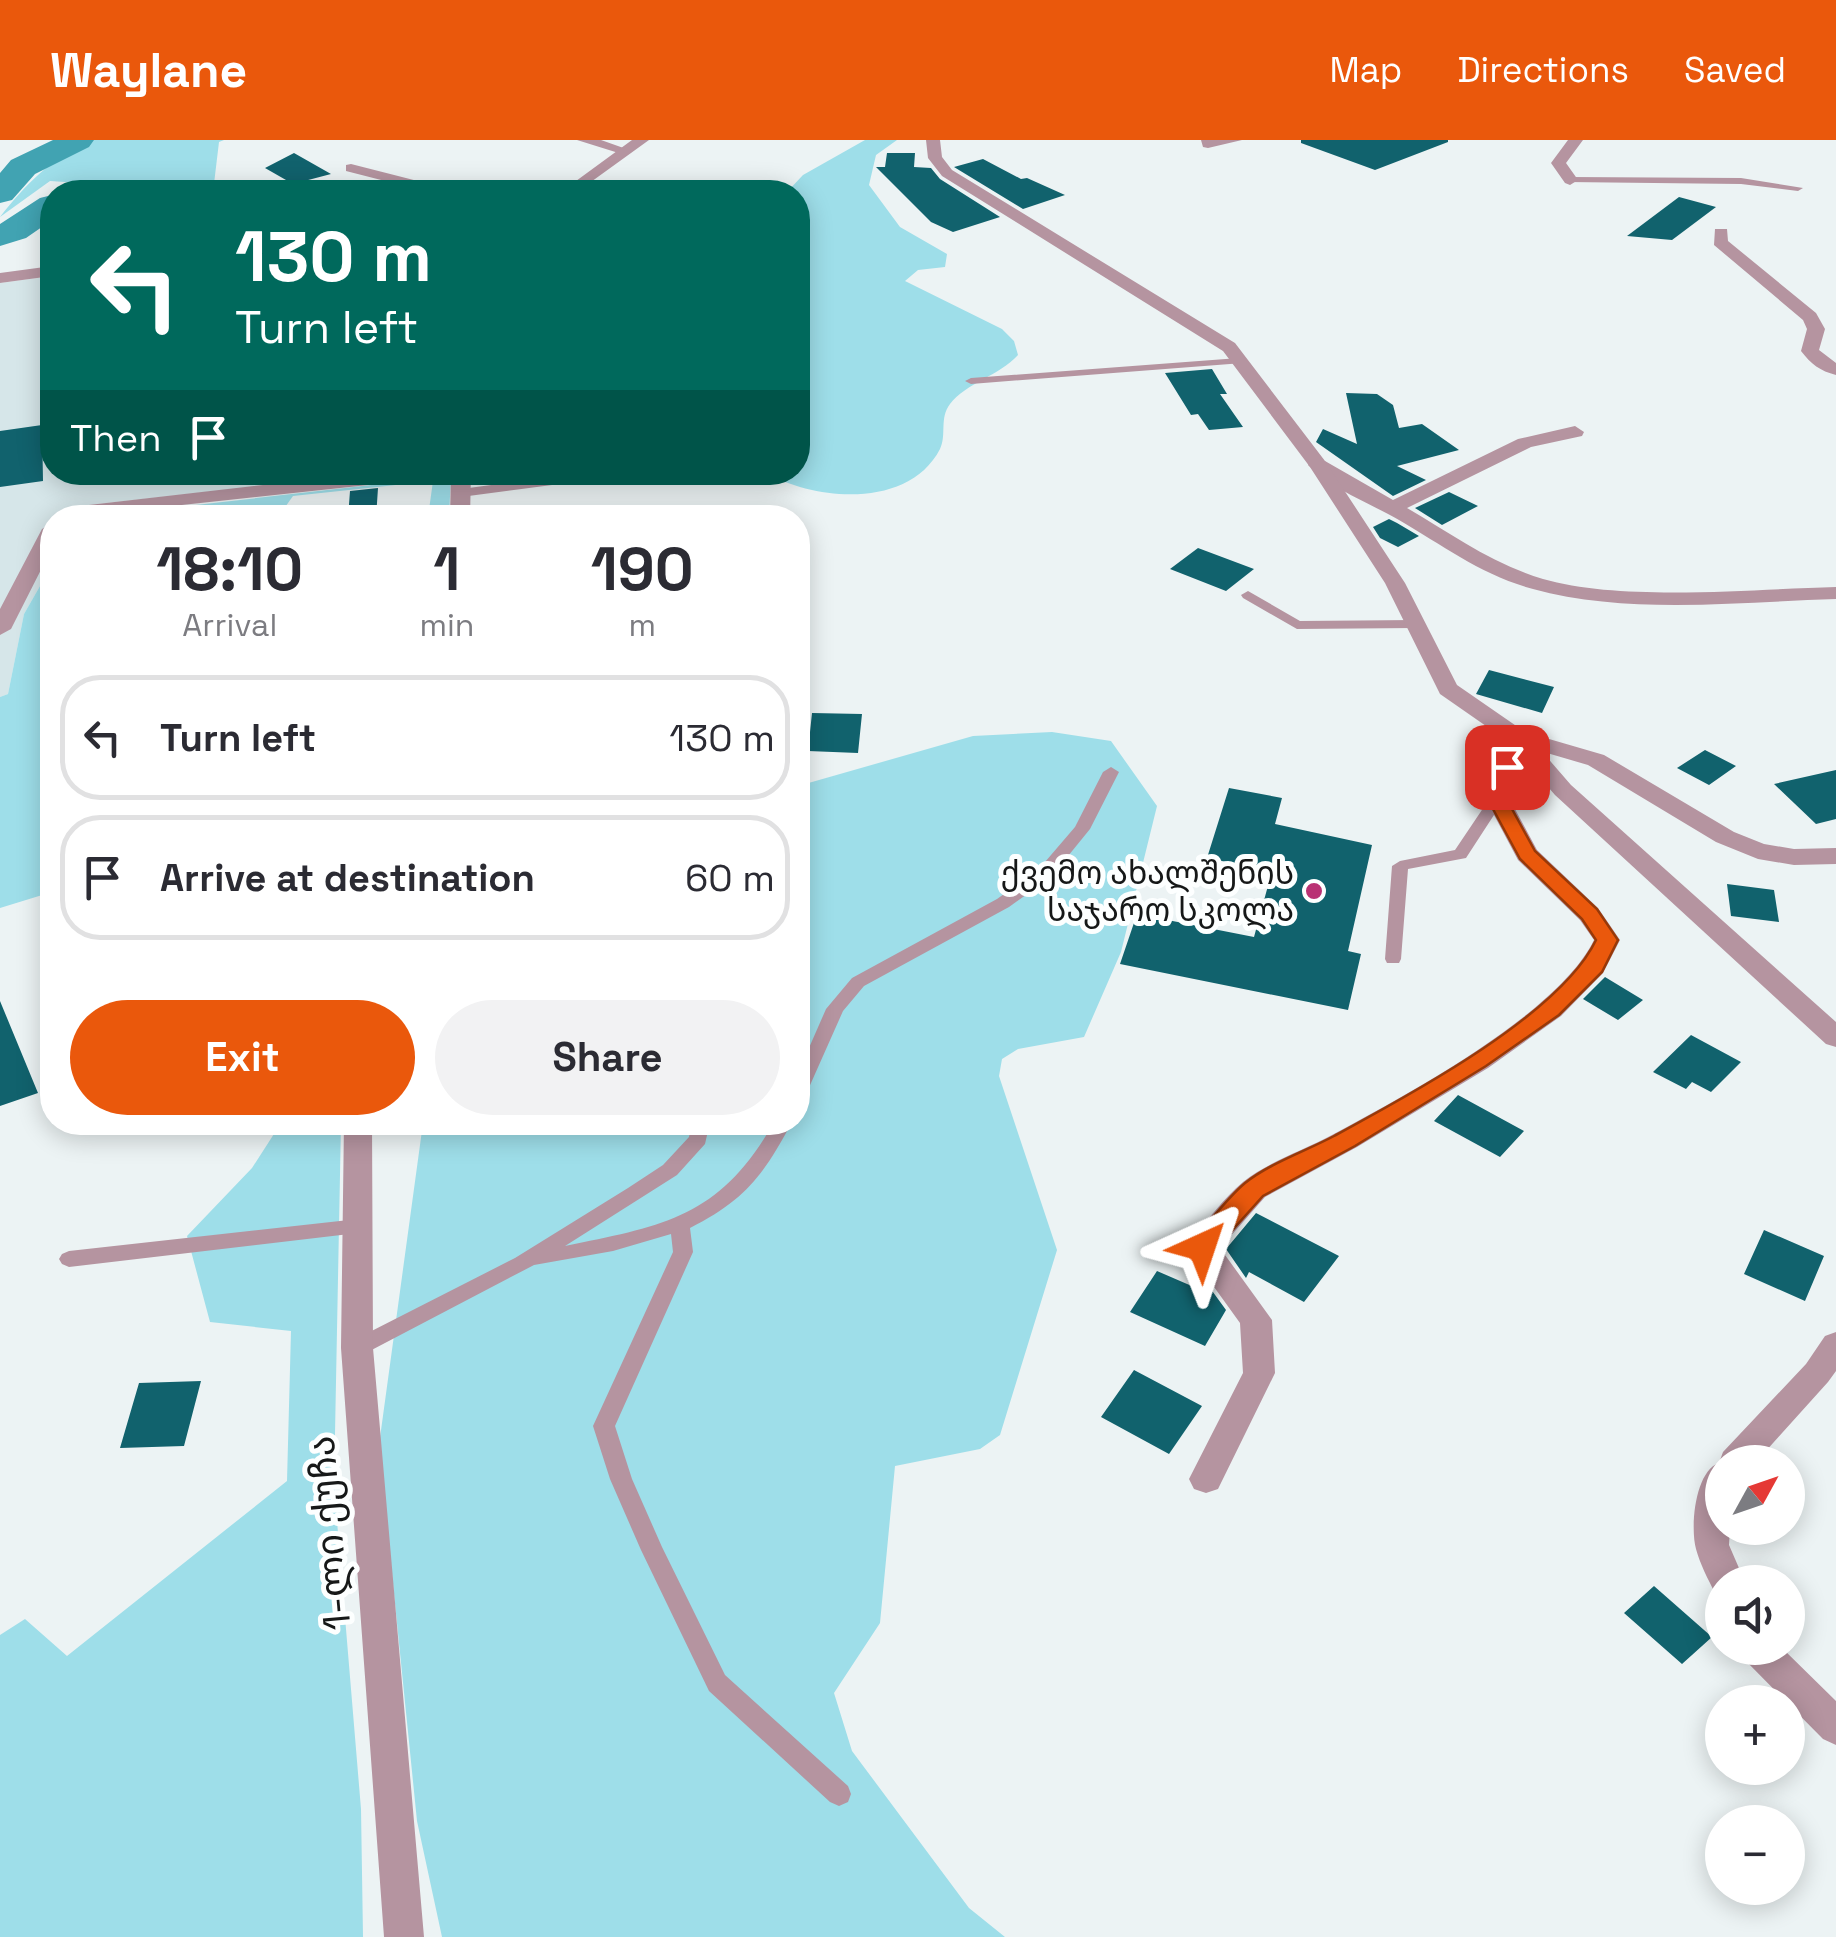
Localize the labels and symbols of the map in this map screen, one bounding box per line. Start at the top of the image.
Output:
pin [1465,725,1550,810]
place label: ქვემო ახალშენის საჯარო სკოლა [1001,853,1294,930]
marker: ქვემო ახალშენის საჯარო სკოლა [1303,880,1325,902]
position arrow [1150,1195,1254,1299]
street label: 1-ლი ქუჩა [297,1434,361,1632]
north arrow [1705,1445,1805,1545]

